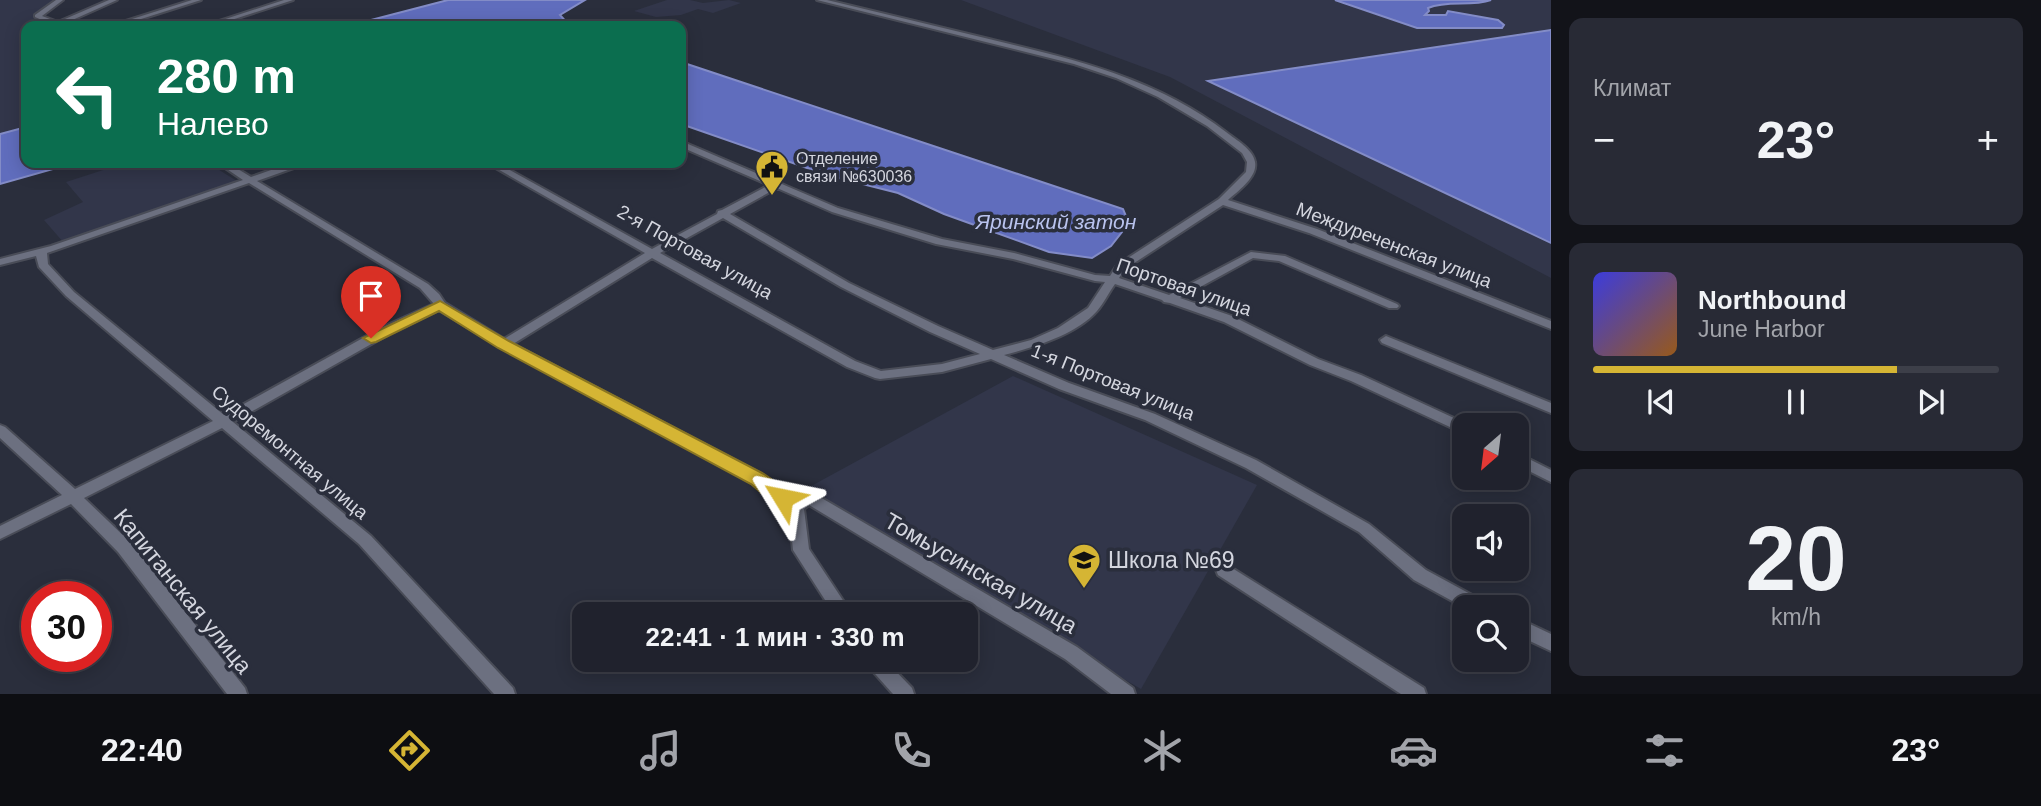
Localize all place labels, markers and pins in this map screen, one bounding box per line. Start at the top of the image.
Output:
public building icon: Отделение связи №630036 [753,148,791,197]
place label: Отделение связи №630036 [796,150,912,185]
pin [341,266,401,338]
school or university icon: Школа №69 [1065,541,1103,590]
place label: Школа №69 [1108,547,1235,573]

